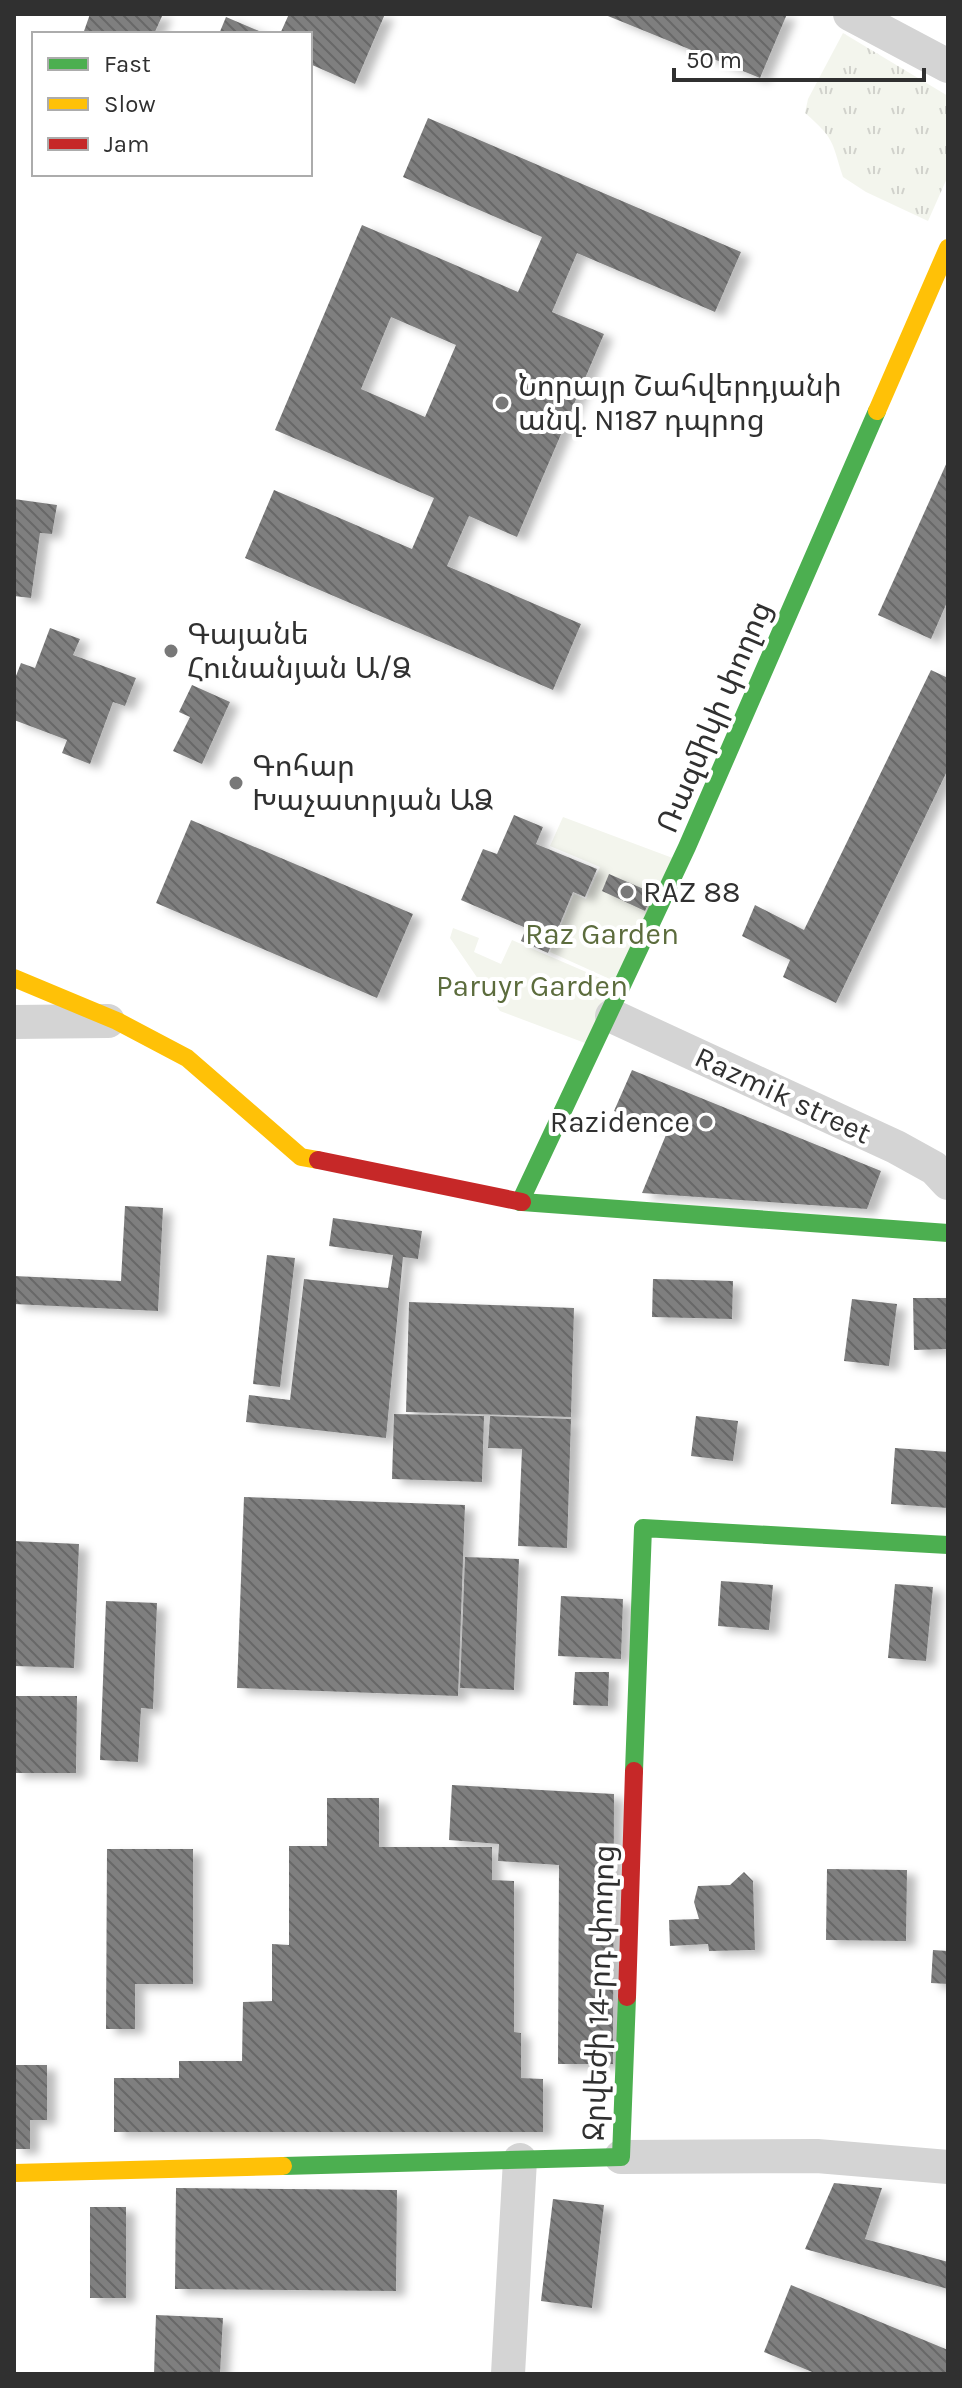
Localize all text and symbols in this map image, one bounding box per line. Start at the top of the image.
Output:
legend [32,32,312,176]
scale bar [674,32,924,82]
text: 50 m [686,46,742,74]
text: Fast [104,50,151,78]
text: Slow [104,90,156,118]
text: Jam [104,130,149,158]
place label: Նորայր Շահվերդյանի անվ. N187 դպրոց [518,368,842,438]
marker: Նորայր Շահվերդյանի անվ. N187 դպրոց [493,394,511,412]
street label: Ռազմիկի փողոց [649,596,779,838]
place label: Գայանե Հունանյան Ա/Ձ [187,616,412,686]
marker: Գայանե Հունանյան Ա/Ձ [162,642,180,660]
place label: Գոհար Խաչատրյան ԱՁ [252,748,494,818]
marker: Գոհար Խաչատրյան ԱՁ [227,774,245,792]
place label: RAZ 88 [643,874,740,910]
marker: RAZ 88 [618,883,636,901]
park label: Raz Garden [525,916,679,952]
park label: Paruyr Garden [436,968,628,1004]
street label: Razmik street [689,1039,877,1151]
place label: Razidence [550,1104,690,1140]
marker: Razidence [697,1113,715,1131]
street label: Ջրվեժի 14-րդ փողոց [576,1844,622,2142]

